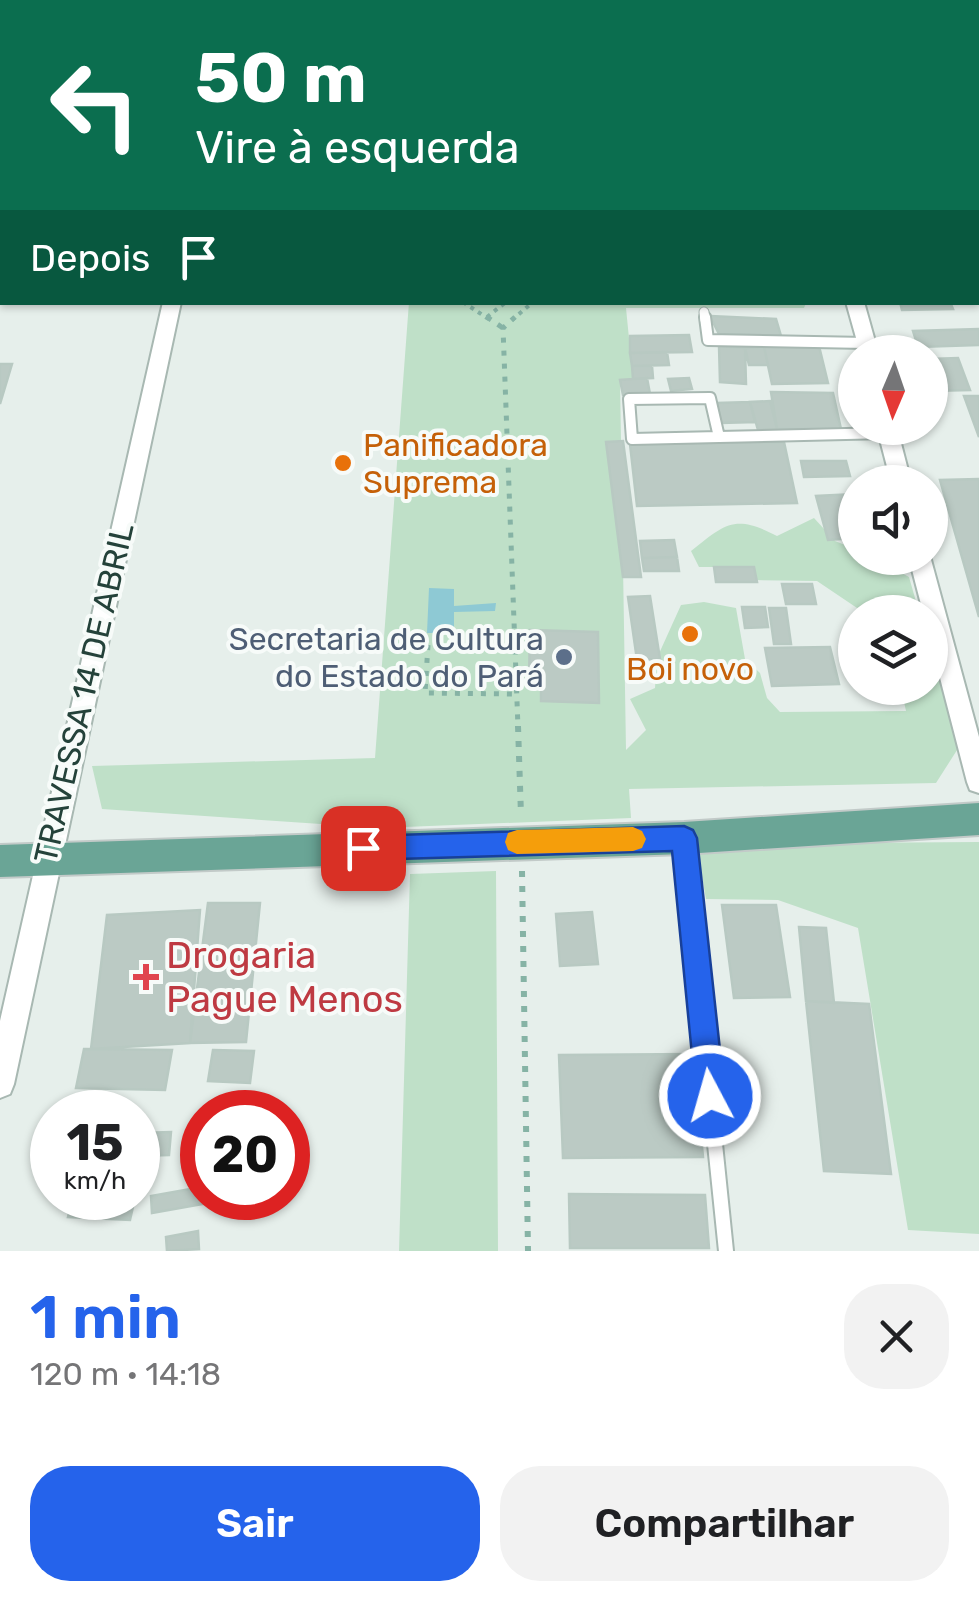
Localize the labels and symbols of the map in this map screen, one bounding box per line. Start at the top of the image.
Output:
north arrow [838,335,948,445]
place label: Panificadora Suprema [363,426,548,501]
marker: Panificadora Suprema [332,452,354,474]
street label: TRAVESSA 14 DE ABRIL [26,519,142,867]
place label: Secretaria de Cultura do Estado do Pará [229,620,544,695]
marker: Boi novo [679,623,701,645]
marker: Secretaria de Cultura do Estado do Pará [553,646,575,668]
place label: Boi novo [626,650,754,688]
pin [321,806,406,891]
place label: Drogaria Pague Menos [166,932,403,1022]
marker: Drogaria Pague Menos [135,966,157,988]
position arrow [658,1044,762,1148]
speed limit sign: 20 [180,1090,310,1220]

